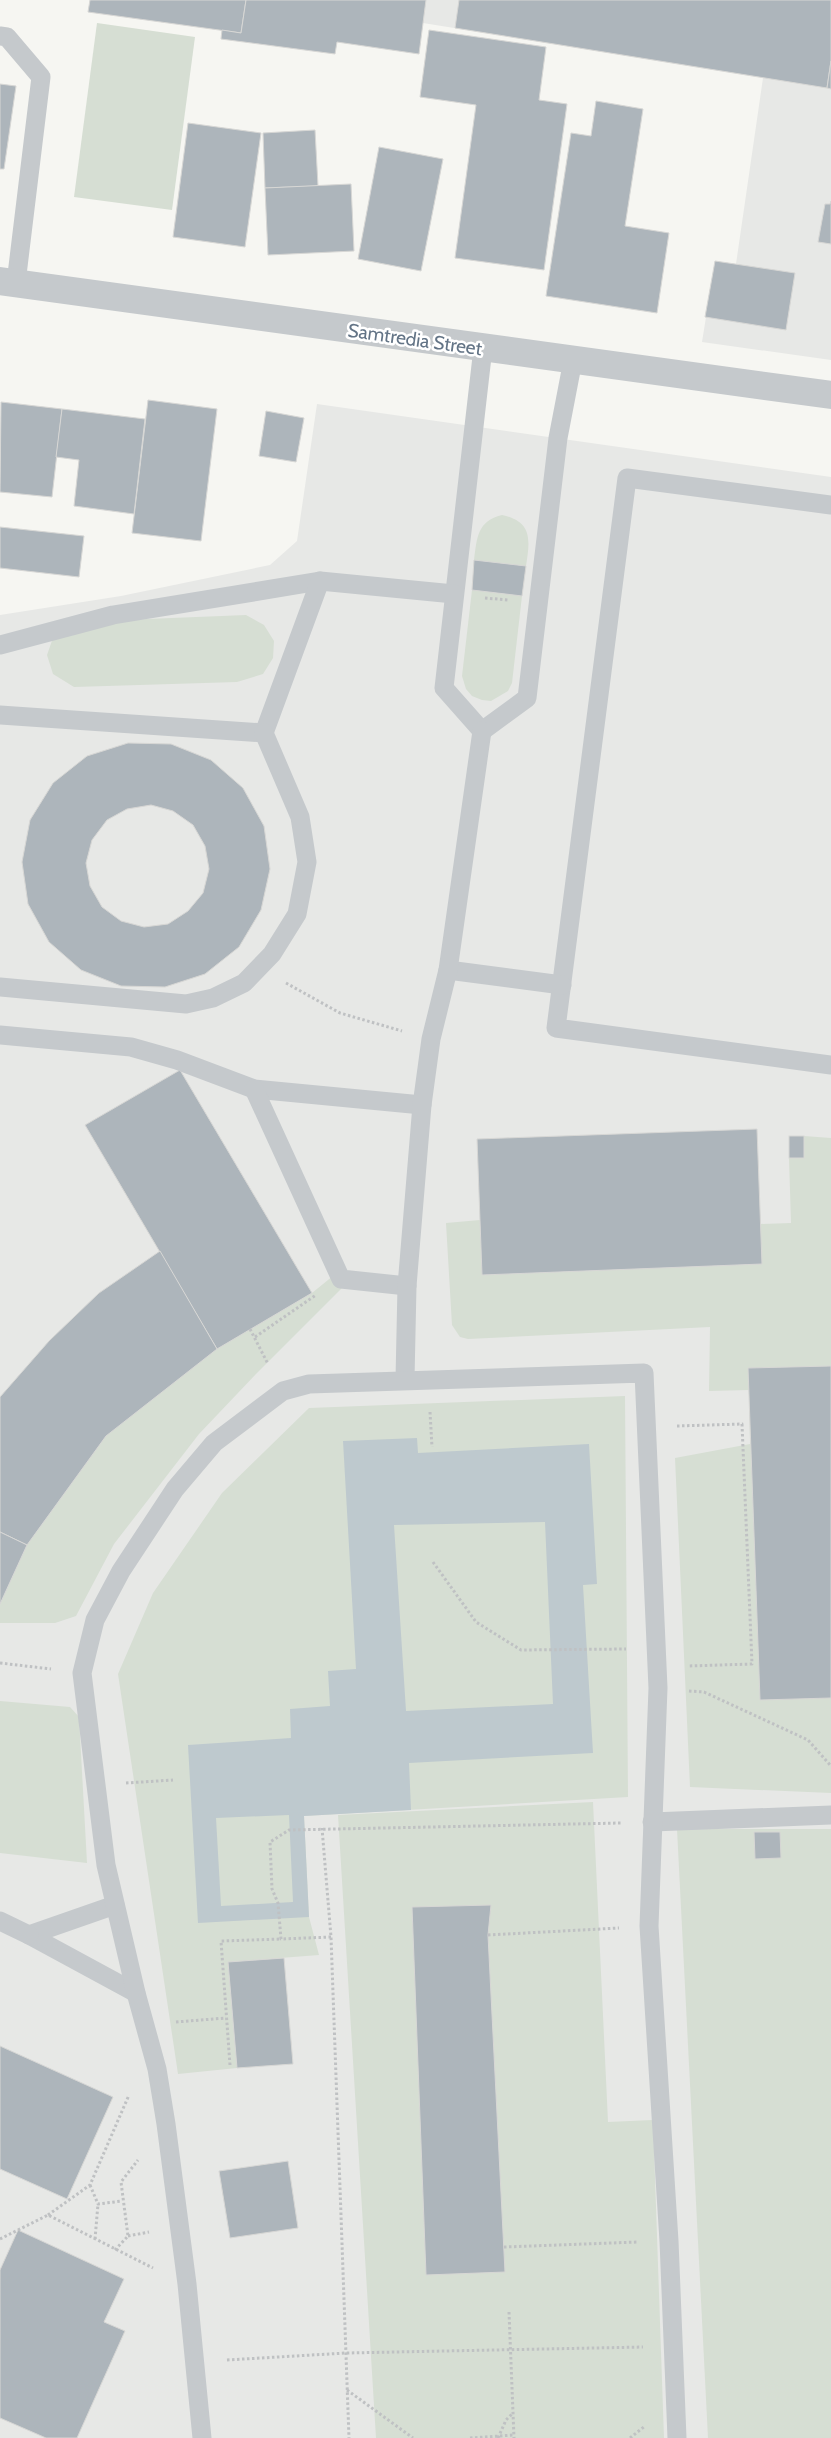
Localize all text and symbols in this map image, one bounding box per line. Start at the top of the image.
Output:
street label: Samtredia Street [346,319,484,360]

